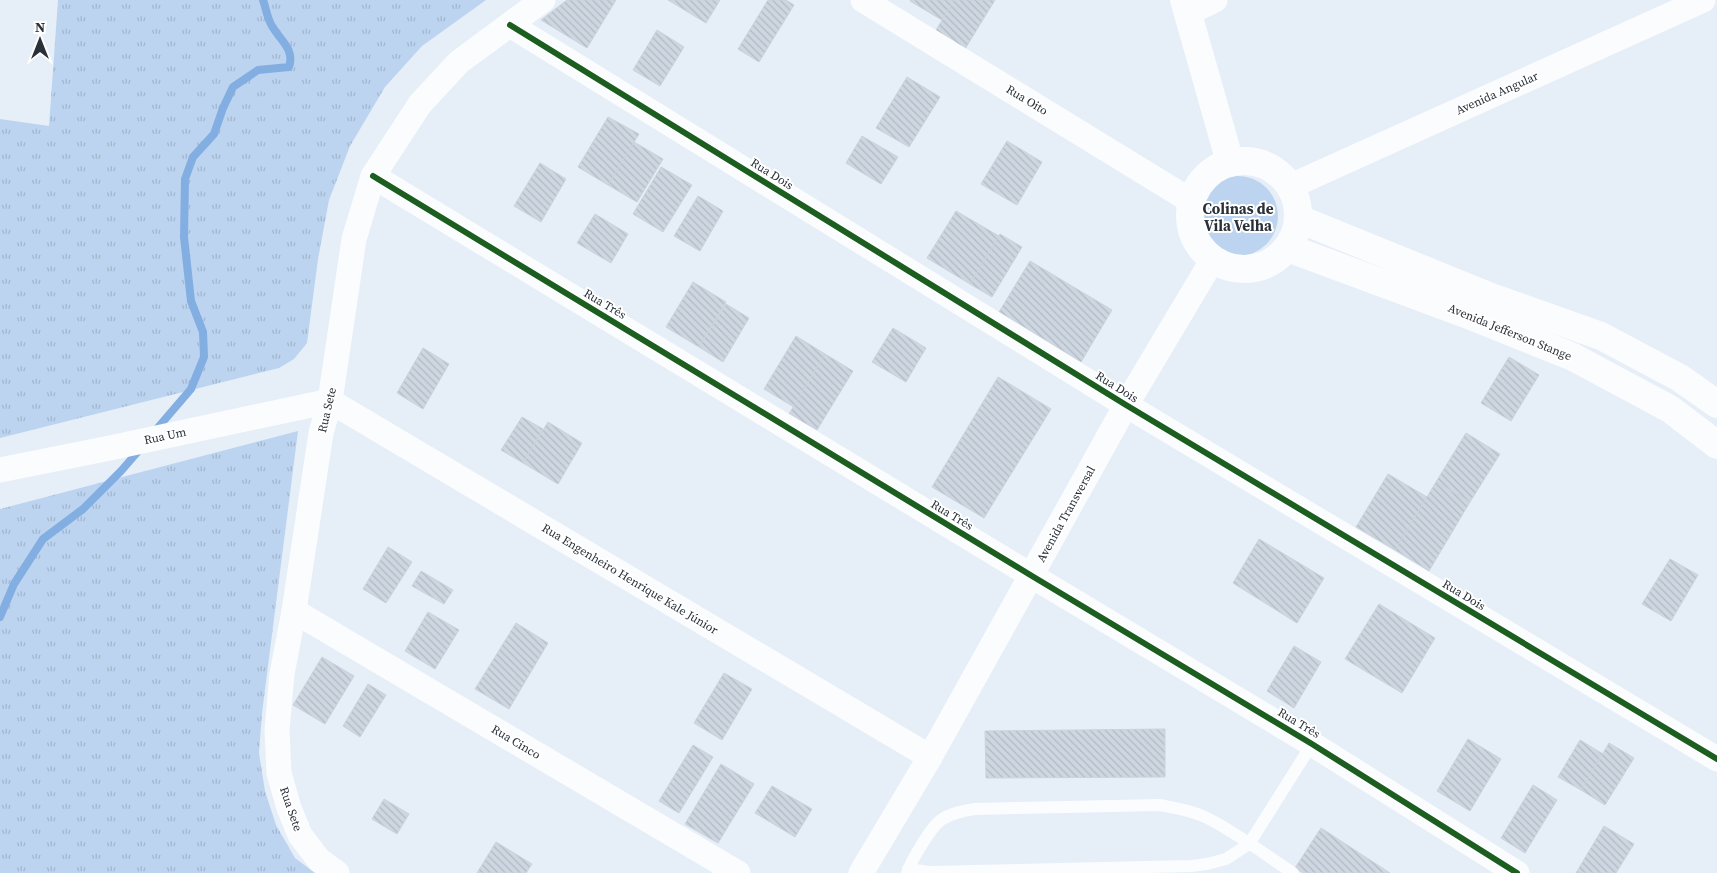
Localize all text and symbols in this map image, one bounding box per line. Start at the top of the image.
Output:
north arrow [15,15,65,65]
text: N [35,17,45,37]
street label: Avenida Angular [1453,68,1541,118]
street label: Rua Oito [1003,81,1051,119]
street label: Rua Dois [748,155,796,193]
district label: Colinas de Vila Velha [1202,198,1274,236]
street label: Rua Três [581,285,629,323]
street label: Avenida Jefferson Stange [1446,300,1574,364]
street label: Rua Dois [1093,368,1141,406]
street label: Rua Sete [314,386,340,434]
street label: Rua Um [142,424,188,448]
street label: Avenida Transversal [1033,463,1099,565]
street label: Rua Três [928,496,976,534]
street label: Rua Engenheiro Henrique Kale Júnior [539,520,721,638]
street label: Rua Dois [1440,576,1488,614]
street label: Rua Três [1275,704,1323,742]
street label: Rua Cinco [489,721,544,763]
street label: Rua Sete [276,785,306,833]

